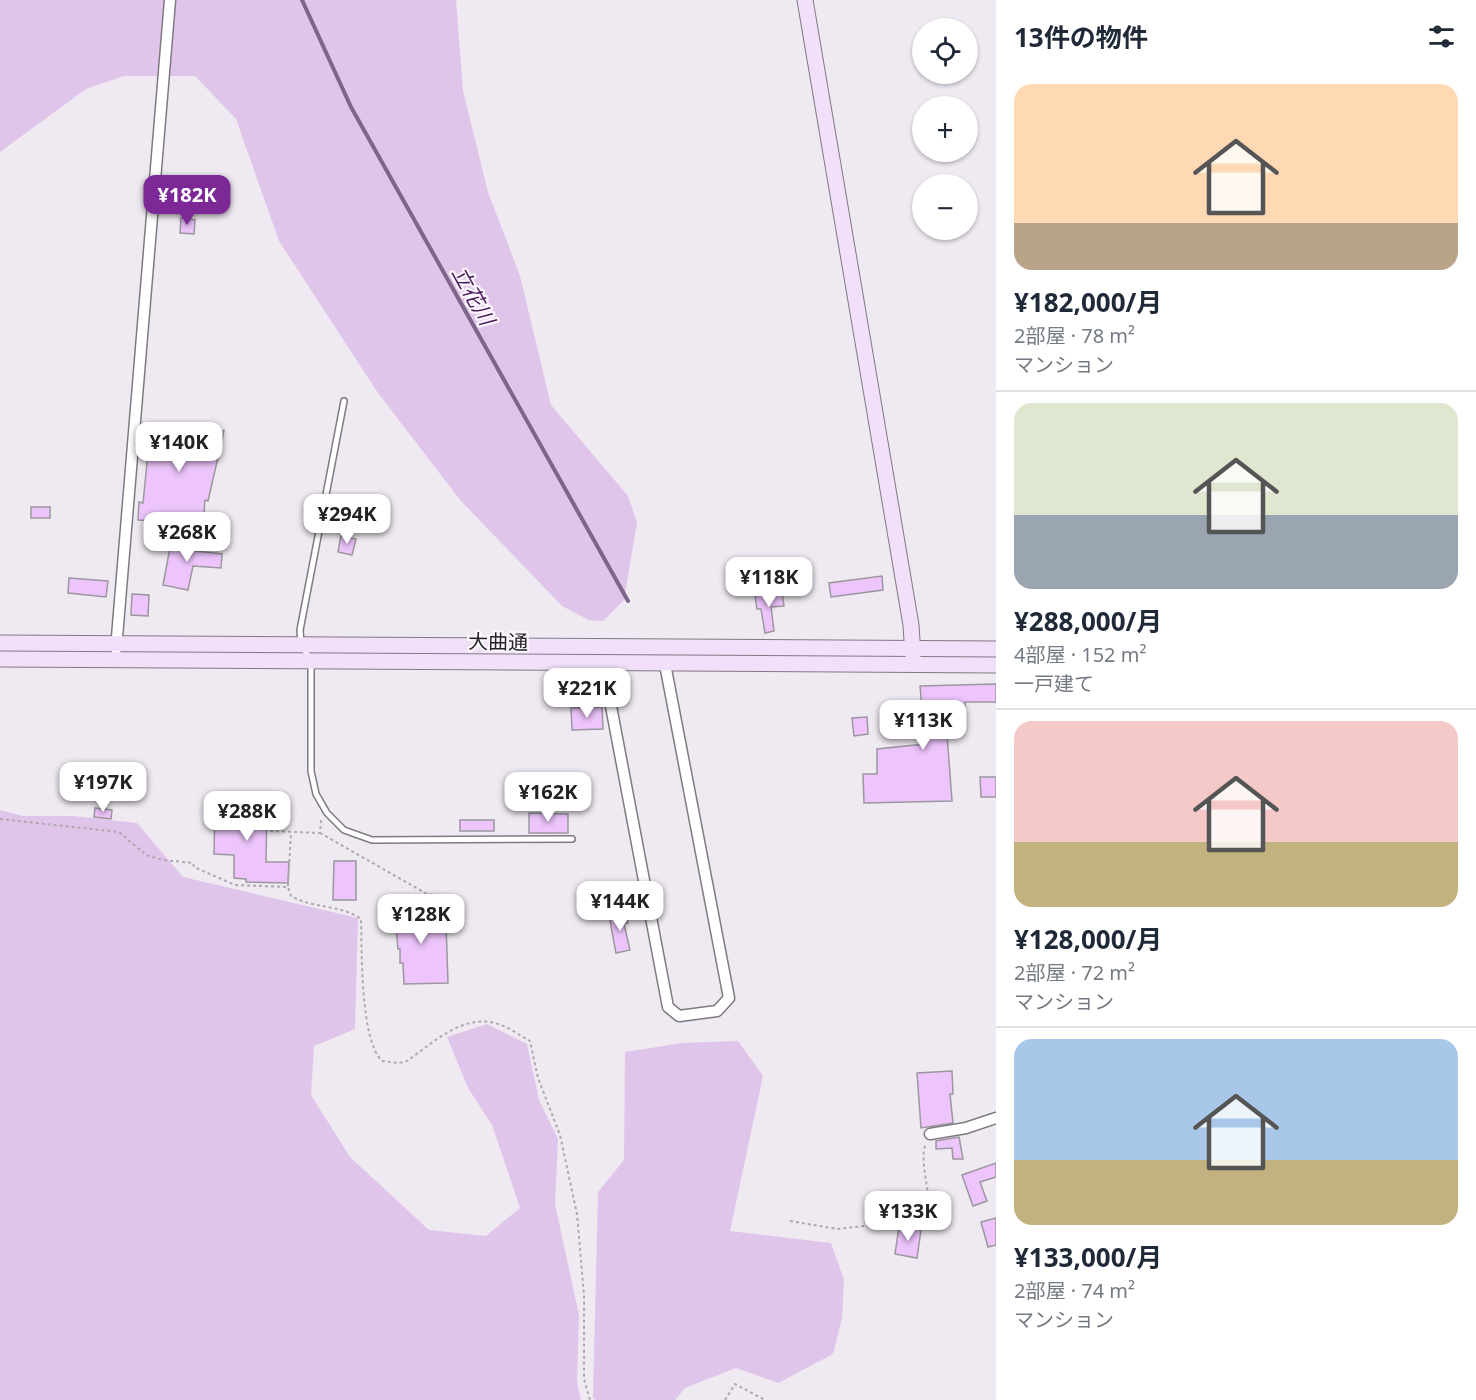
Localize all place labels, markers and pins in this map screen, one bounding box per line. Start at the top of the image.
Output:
pin: ¥182K [145,175,229,226]
pin: ¥140K [137,422,221,473]
pin: ¥294K [305,494,389,545]
pin: ¥268K [145,512,229,563]
pin: ¥118K [727,557,811,608]
pin: ¥221K [545,668,629,719]
pin: ¥113K [881,700,965,751]
pin: ¥197K [61,762,145,813]
pin: ¥162K [506,772,590,823]
pin: ¥288K [205,791,289,842]
pin: ¥144K [578,881,662,932]
pin: ¥128K [379,894,463,945]
pin: ¥133K [866,1191,950,1242]

